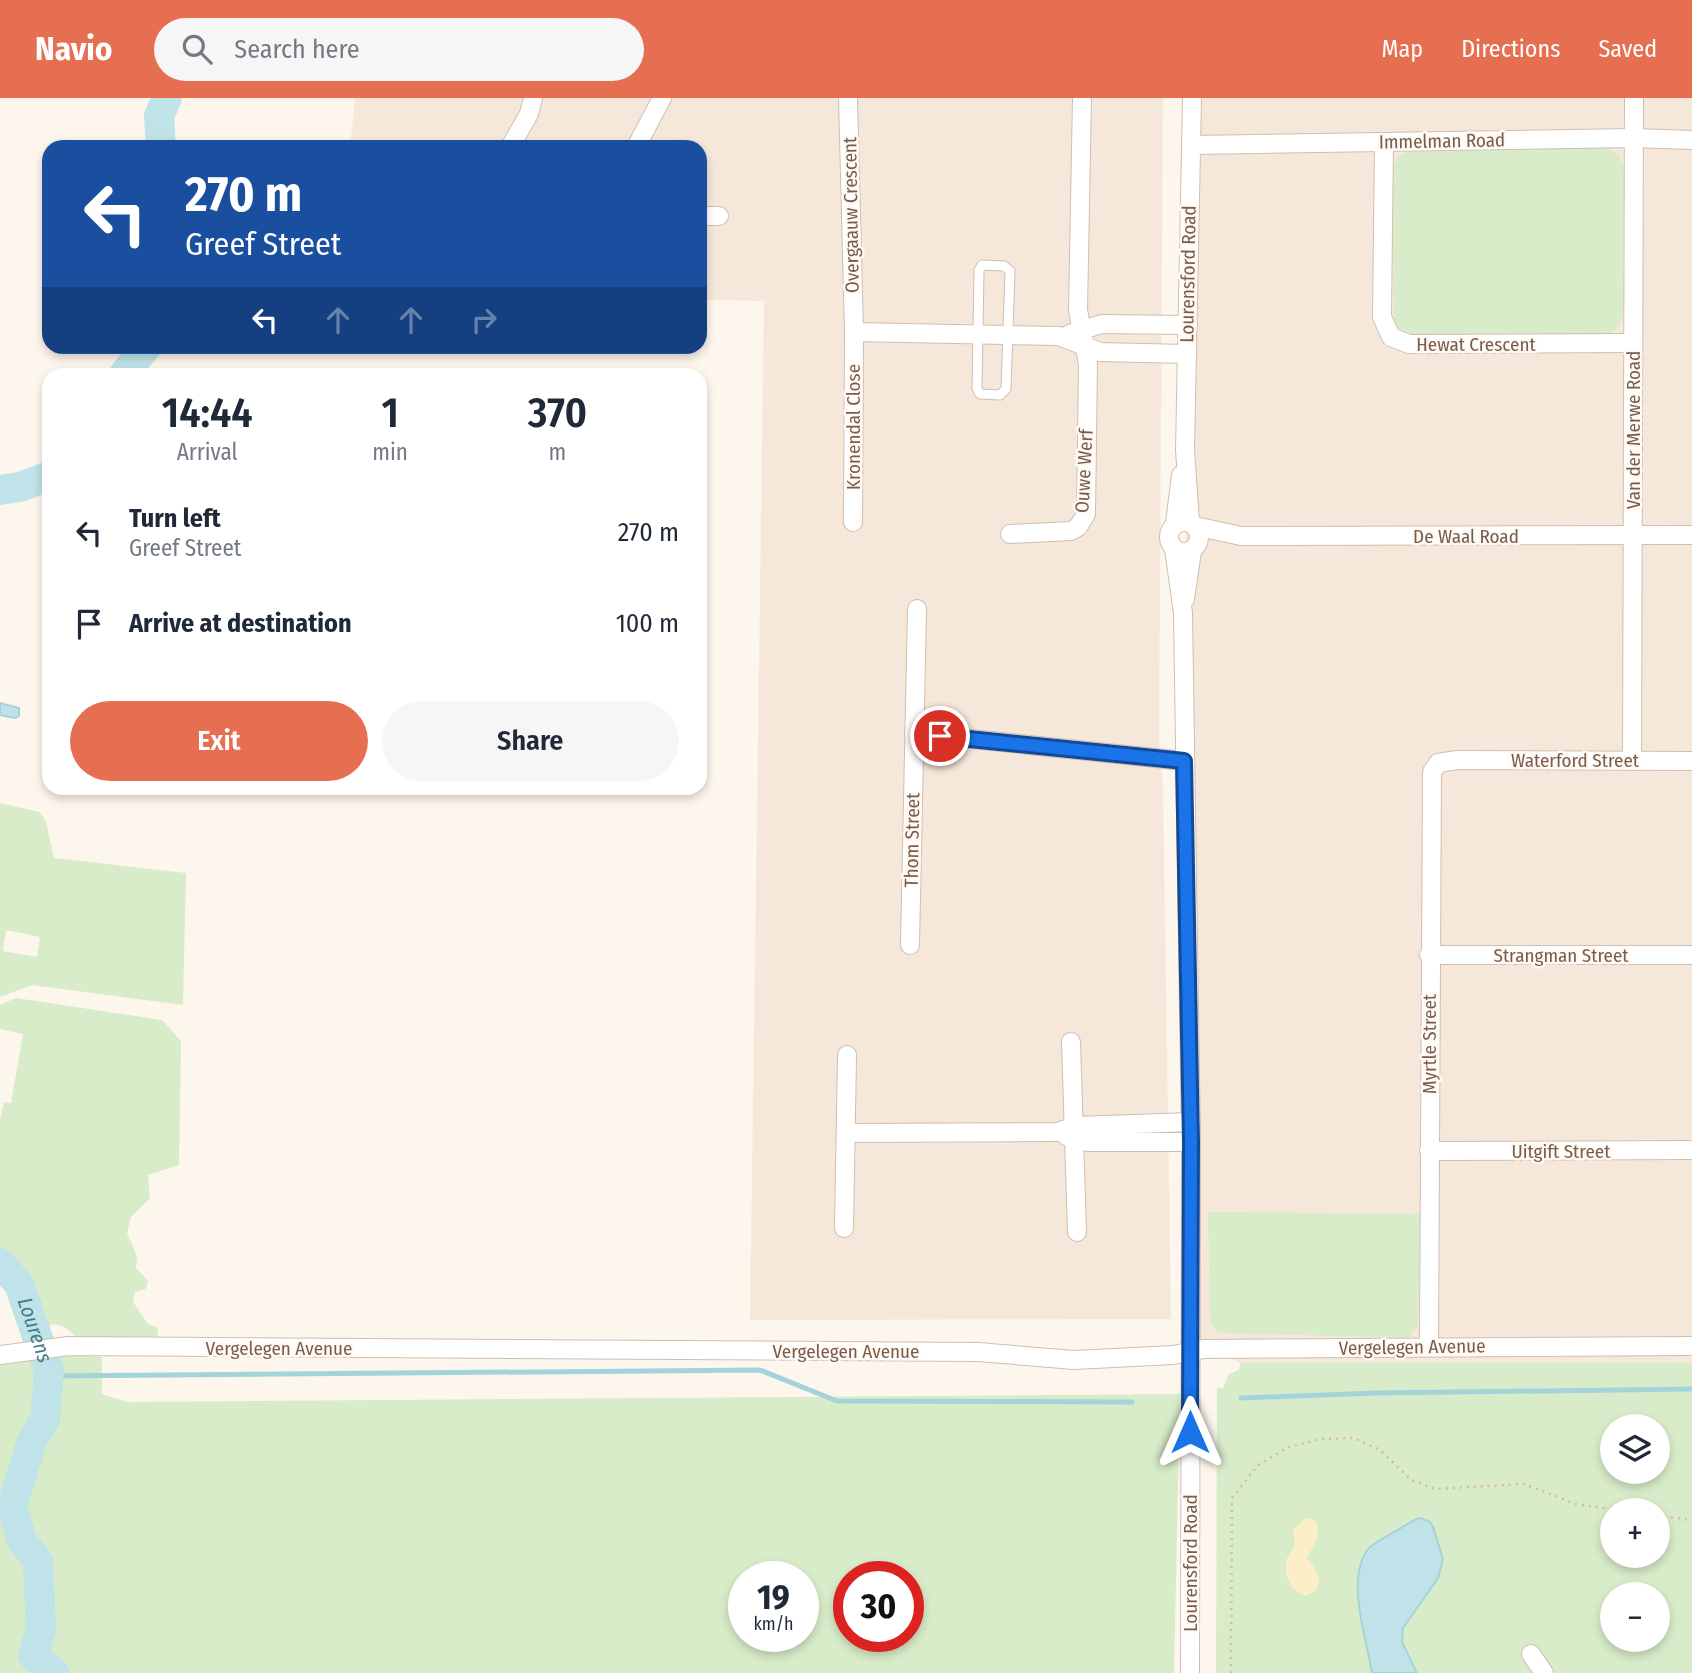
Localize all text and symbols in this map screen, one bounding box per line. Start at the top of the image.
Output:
search box [154,18,644,81]
text: Navio [35,29,112,69]
icon: search [178,30,216,68]
text: Search here [234,34,360,65]
text: Map [1382,35,1423,63]
text: Directions [1461,35,1560,63]
text: Saved [1598,35,1657,63]
street label: Immelman Road [1379,128,1505,154]
street label: Overgaauw Crescent [838,136,864,293]
text: 270 m [185,165,302,224]
icon: left [70,168,161,259]
street label: Lourensford Road [1175,205,1201,343]
text: Greef Street [185,225,341,263]
icon: left [246,301,284,339]
icon: ahead [319,301,357,339]
icon: ahead [392,301,430,339]
icon: right [465,301,503,339]
street label: Hewat Crescent [1416,333,1537,356]
street label: Van der Merwe Road [1622,351,1645,509]
street label: Kronendal Close [842,364,865,490]
text: 14:44 [162,388,253,438]
text: 1 [381,388,399,438]
text: 370 [528,388,587,438]
street label: Ouwe Werf [1070,427,1098,514]
text: Arrival [177,438,238,466]
text: min [372,438,408,466]
text: m [549,438,566,466]
text: Turn left [129,503,221,534]
icon: left [70,514,108,552]
text: 270 m [618,517,679,548]
street label: De Waal Road [1413,525,1519,548]
text: Greef Street [129,534,241,562]
icon: arrive [70,605,108,643]
text: Arrive at destination [129,608,352,639]
text: 100 m [616,608,679,639]
button: Exit [70,701,368,781]
button: Share [382,701,679,781]
pin [910,706,970,766]
icon: arrive [921,717,959,755]
street label: Waterford Street [1511,749,1640,772]
street label: Thom Street [900,792,924,887]
street label: Strangman Street [1493,944,1629,967]
street label: Myrtle Street [1418,993,1441,1094]
street label: Uitgift Street [1512,1140,1611,1163]
water label: Lourens [12,1294,58,1366]
street label: Vergelegen Avenue [1338,1334,1486,1360]
street label: Vergelegen Avenue [206,1337,352,1360]
street label: Vergelegen Avenue [773,1340,919,1363]
position arrow [1153,1395,1227,1469]
map controls [1600,1414,1670,1652]
button: layers [1600,1414,1670,1484]
street label: Lourensford Road [1179,1494,1202,1632]
button: + [1600,1498,1670,1568]
speed limit sign: 30 [833,1561,924,1652]
text: 19 [757,1576,790,1618]
button: − [1600,1582,1670,1652]
text: km/h [753,1613,794,1635]

